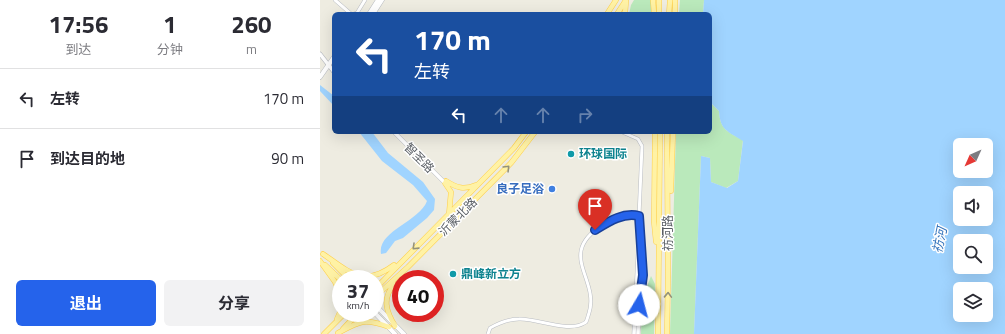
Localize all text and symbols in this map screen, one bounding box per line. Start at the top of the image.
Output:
text: 17:56 [48,6,108,42]
text: 1 [163,6,177,42]
text: 260 [231,6,272,42]
text: 170 m [414,18,491,61]
icon: left [348,28,400,80]
text: 到达 [65,39,91,59]
text: 分钟 [157,39,183,59]
text: m [246,39,257,59]
text: 左转 [414,58,450,85]
text: 左转 [50,87,80,110]
text: 170 m [263,87,304,110]
icon: left [16,88,38,110]
icon: left [448,104,470,126]
icon: ahead [490,104,512,126]
icon: ahead [532,104,554,126]
icon: right [574,104,596,126]
street label: 智圣路 [400,138,439,177]
north arrow [953,138,993,178]
map controls [953,138,993,322]
place label: 环球国际 [579,144,627,163]
text: 到达目的地 [50,147,125,170]
text: 90 m [271,147,304,170]
icon: arrive [16,148,38,170]
marker: 环球国际 [566,149,576,159]
one-way arrow [502,165,510,173]
place label: 良子足浴 [496,179,544,198]
marker: 良子足浴 [547,184,557,194]
button: sound [953,186,993,226]
pin [578,189,612,230]
street label: 沂蒙北路 [434,193,481,240]
icon: arrive [584,195,606,217]
street label: 祊河路 [658,215,677,251]
water label: 祊河 [927,222,952,255]
button: search [953,234,993,274]
one-way arrow [412,242,420,249]
place label: 鼎峰新立方 [461,264,521,283]
marker: 鼎峰新立方 [448,269,458,279]
speed limit sign: 40 [392,270,444,322]
text: 37 [347,275,369,306]
button: 退出 [16,280,156,326]
button: 分享 [164,280,304,326]
button: layers [953,282,993,322]
position arrow [618,284,660,326]
one-way arrow [664,292,672,298]
text: km/h [347,298,369,313]

